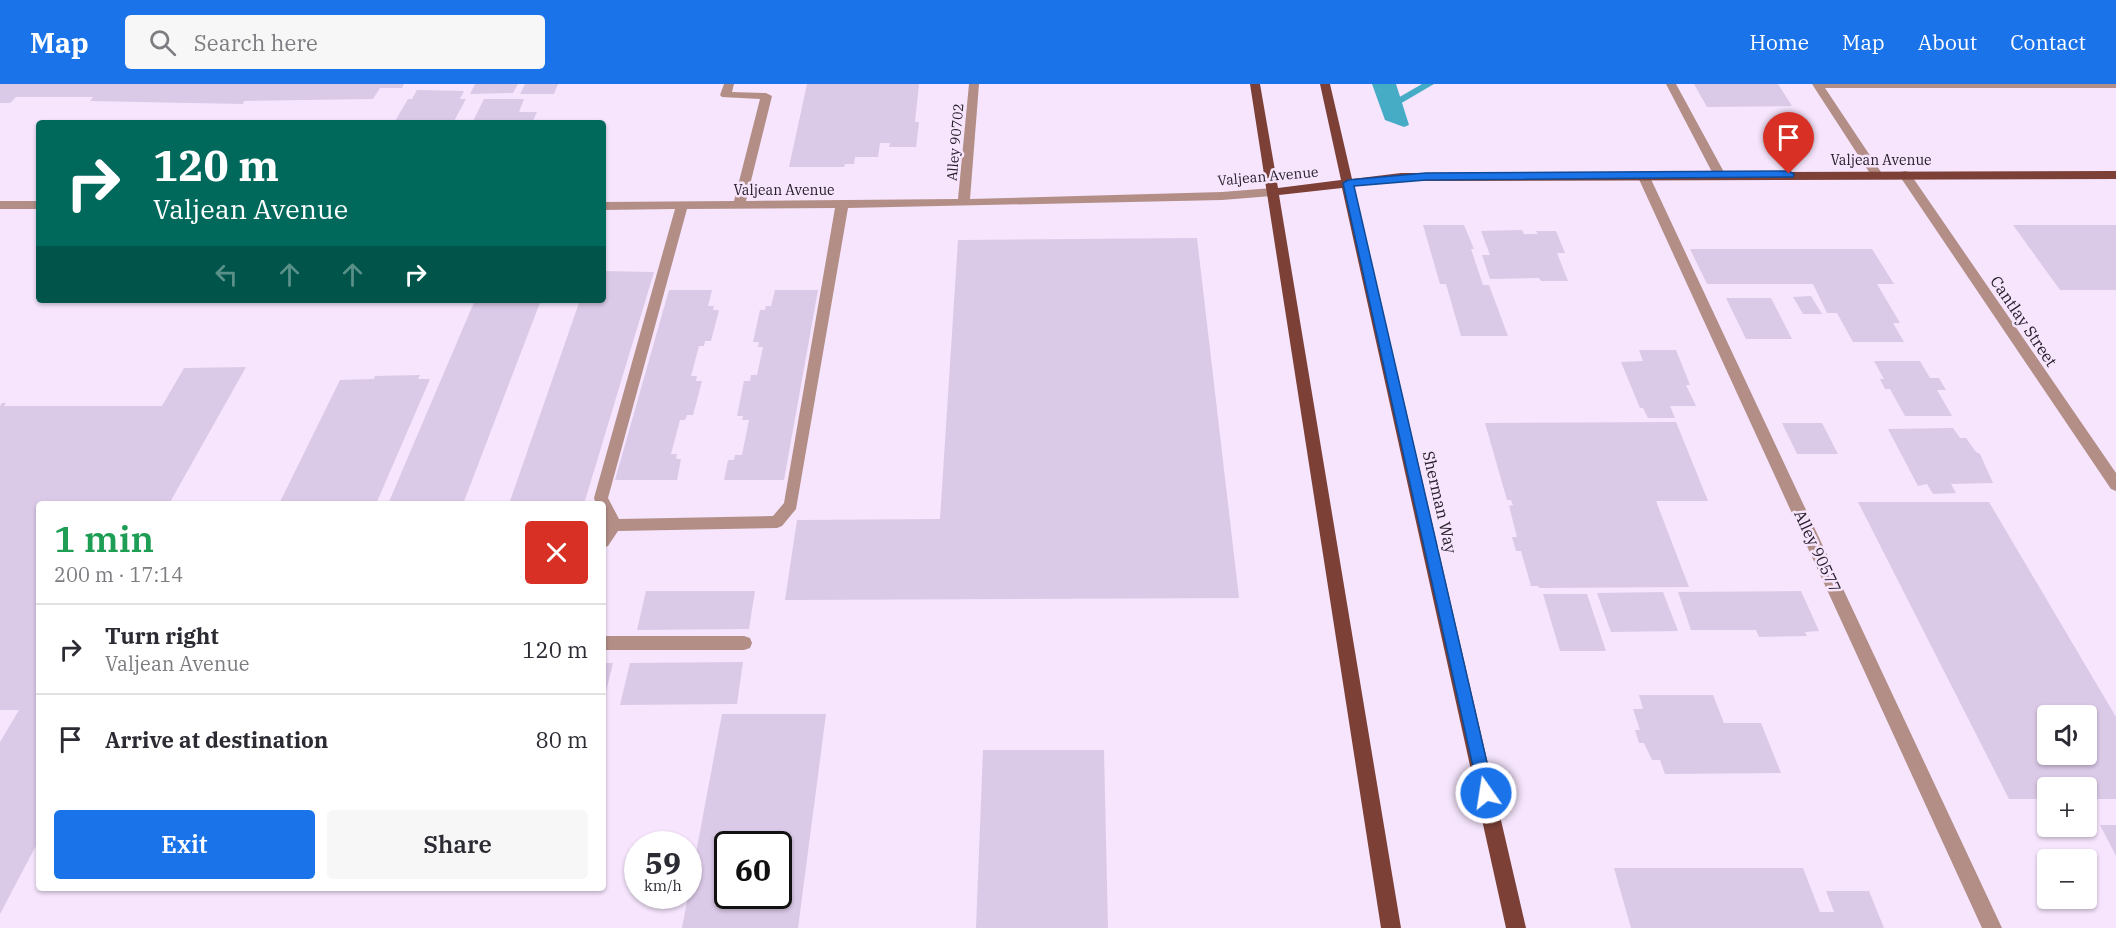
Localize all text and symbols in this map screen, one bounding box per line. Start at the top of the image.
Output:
search box [125,15,545,69]
text: Map [30,24,89,61]
icon: search [146,26,179,59]
text: Search here [194,28,318,57]
text: Home [1749,28,1809,56]
text: Map [1842,28,1885,56]
text: About [1918,28,1977,56]
text: Contact [2010,28,2086,56]
street label: Alley 90702 [943,102,967,182]
pin [1763,112,1814,174]
icon: arrive [1772,121,1805,154]
text: 120 m [153,138,279,193]
icon: right [54,144,132,222]
street label: Valjean Avenue [1830,151,1932,169]
street label: Valjean Avenue [1217,163,1319,189]
street label: Valjean Avenue [733,181,835,199]
text: Valjean Avenue [153,191,348,226]
icon: left [210,258,243,291]
icon: ahead [273,258,306,291]
icon: ahead [336,258,369,291]
icon: right [399,258,432,291]
street label: Cantlay Street [1986,272,2062,371]
street label: Sherman Way [1418,449,1462,556]
street label: Alley 90577 [1790,506,1846,596]
text: 1 min [54,515,154,562]
button: close [525,521,588,584]
text: 200 m · 17:14 [54,561,183,588]
text: Turn right [105,621,219,650]
icon: right [54,633,87,666]
text: 120 m [522,635,588,664]
text: Valjean Avenue [105,650,250,677]
map controls [2037,705,2097,909]
button: sound [2037,705,2097,765]
icon: arrive [54,723,87,756]
text: Arrive at destination [105,725,328,754]
text: 80 m [536,725,588,754]
position arrow [1454,761,1518,825]
button: + [2037,777,2097,837]
button: Exit [54,810,315,879]
button: Share [327,810,588,879]
speed limit sign: 60 [714,831,792,909]
text: 59 [645,843,681,882]
button: − [2037,849,2097,909]
text: km/h [644,876,682,895]

